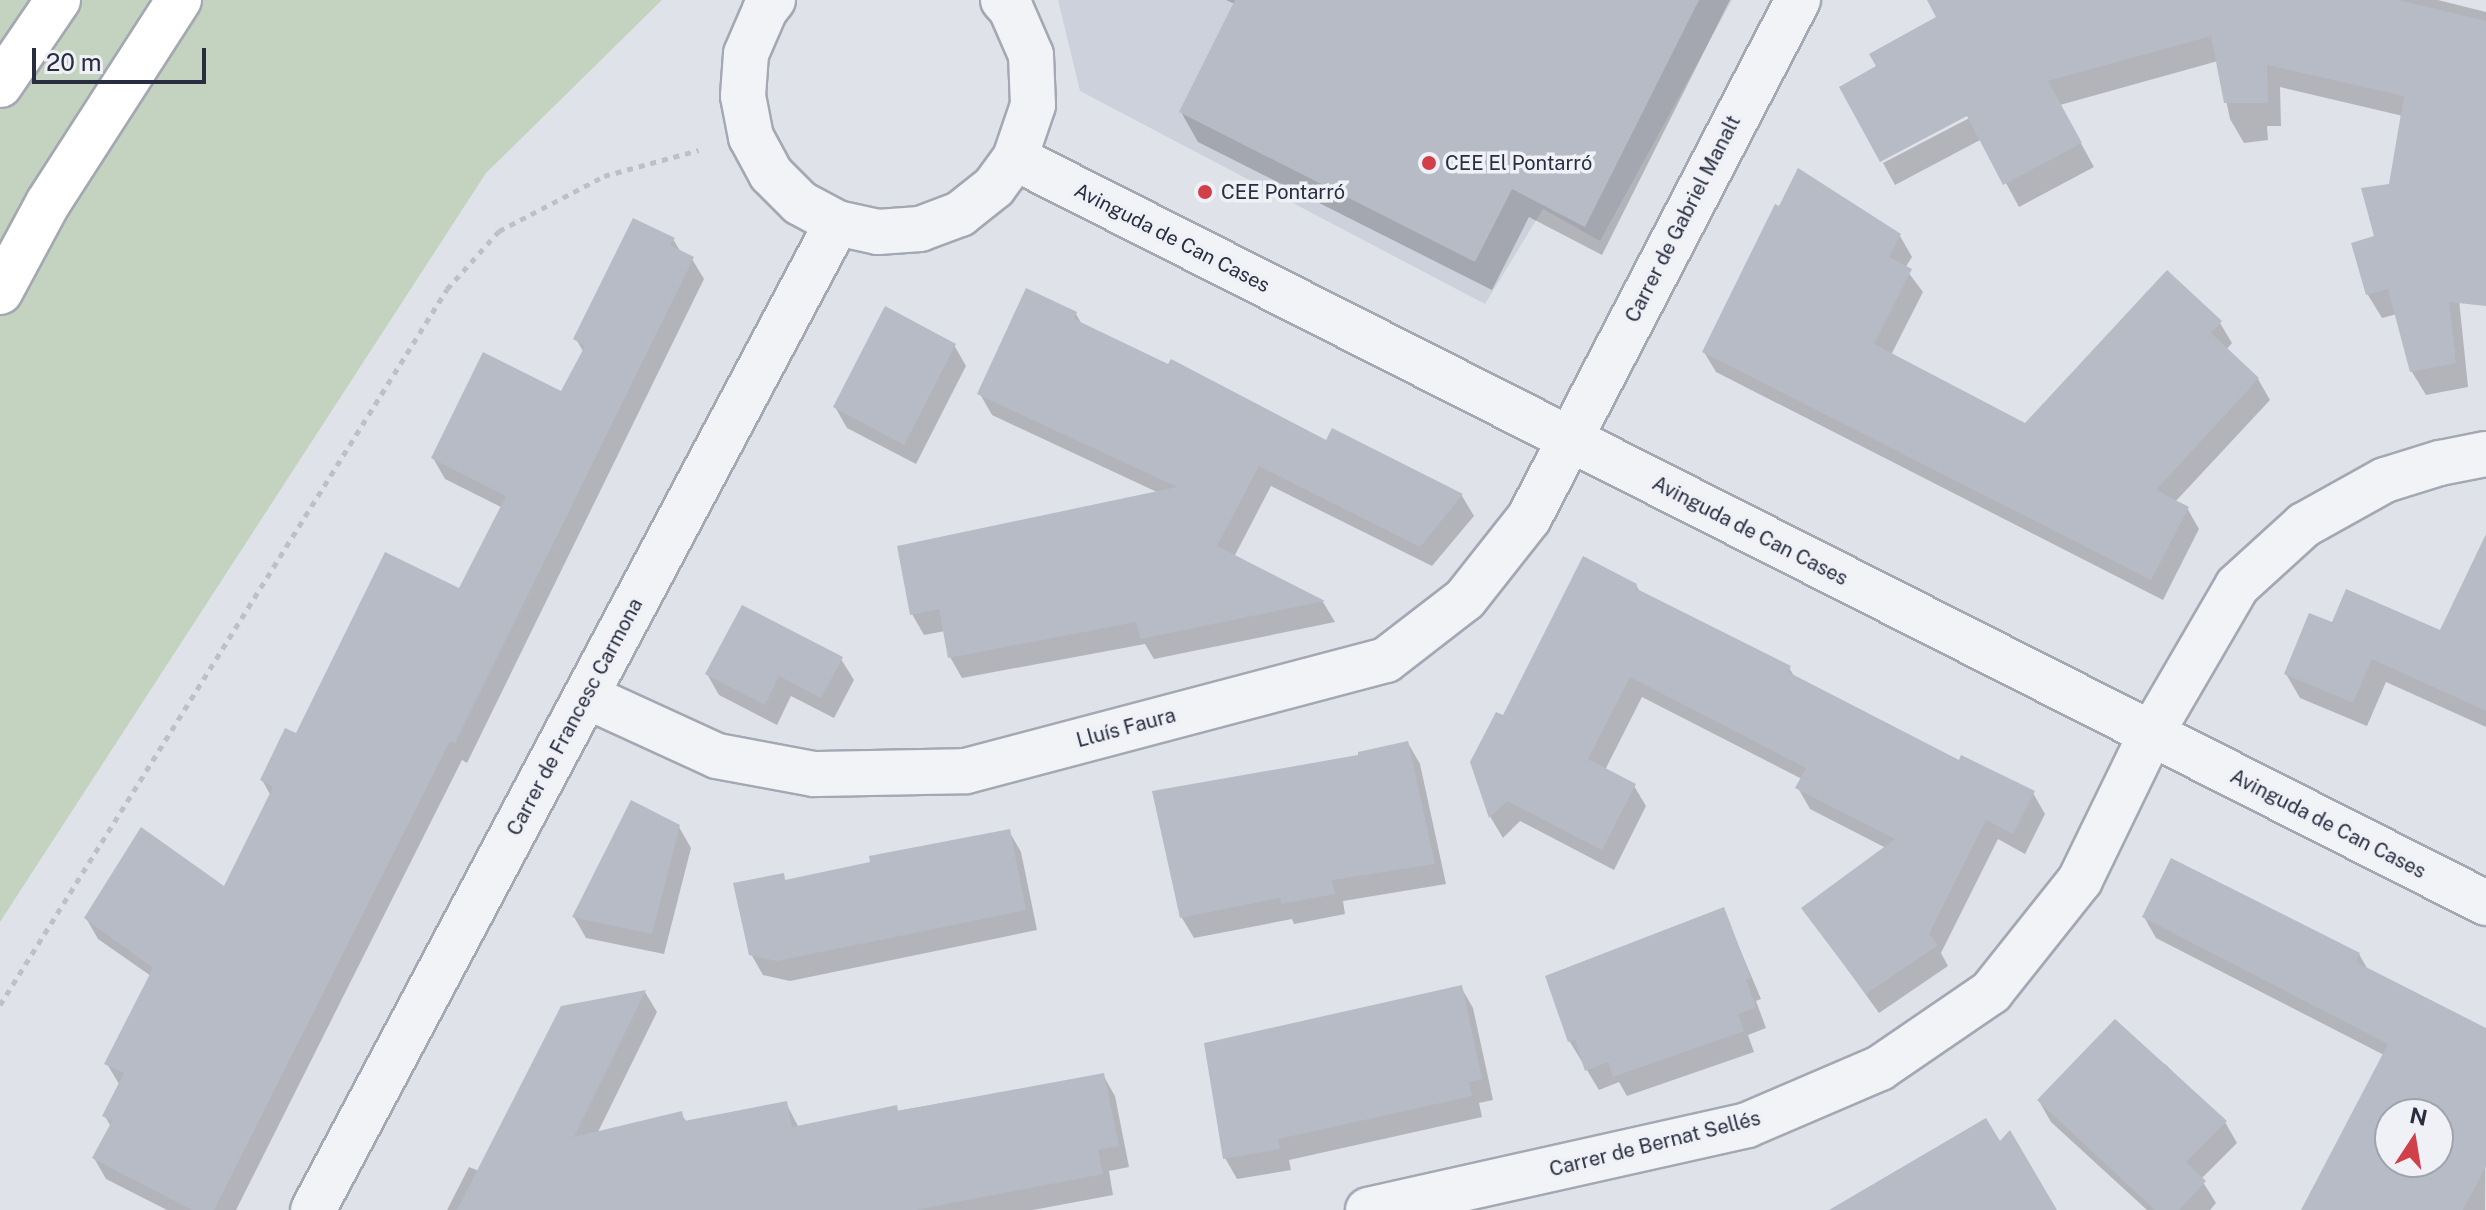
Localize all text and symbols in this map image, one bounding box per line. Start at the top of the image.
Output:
scale bar [36,32,210,82]
text: 20 m [46,48,102,76]
street label: Carrer de Gabriel Manalt [1620,111,1746,327]
place label: CEE El Pontarró [1445,151,1592,175]
marker: CEE El Pontarró [1420,154,1438,172]
street label: Avinguda de Can Cases [1070,178,1274,298]
place label: CEE Pontarró [1221,180,1345,204]
marker: CEE Pontarró [1196,183,1214,201]
street label: Avinguda de Can Cases [1648,471,1852,591]
street label: Carrer de Francesc Carmona [502,594,648,840]
street label: Lluís Faura [1074,703,1178,753]
street label: Avinguda de Can Cases [2226,764,2430,884]
north arrow [2374,1098,2454,1178]
text: N [2407,1102,2430,1131]
street label: Carrer de Bernat Sellés [1547,1106,1763,1182]

